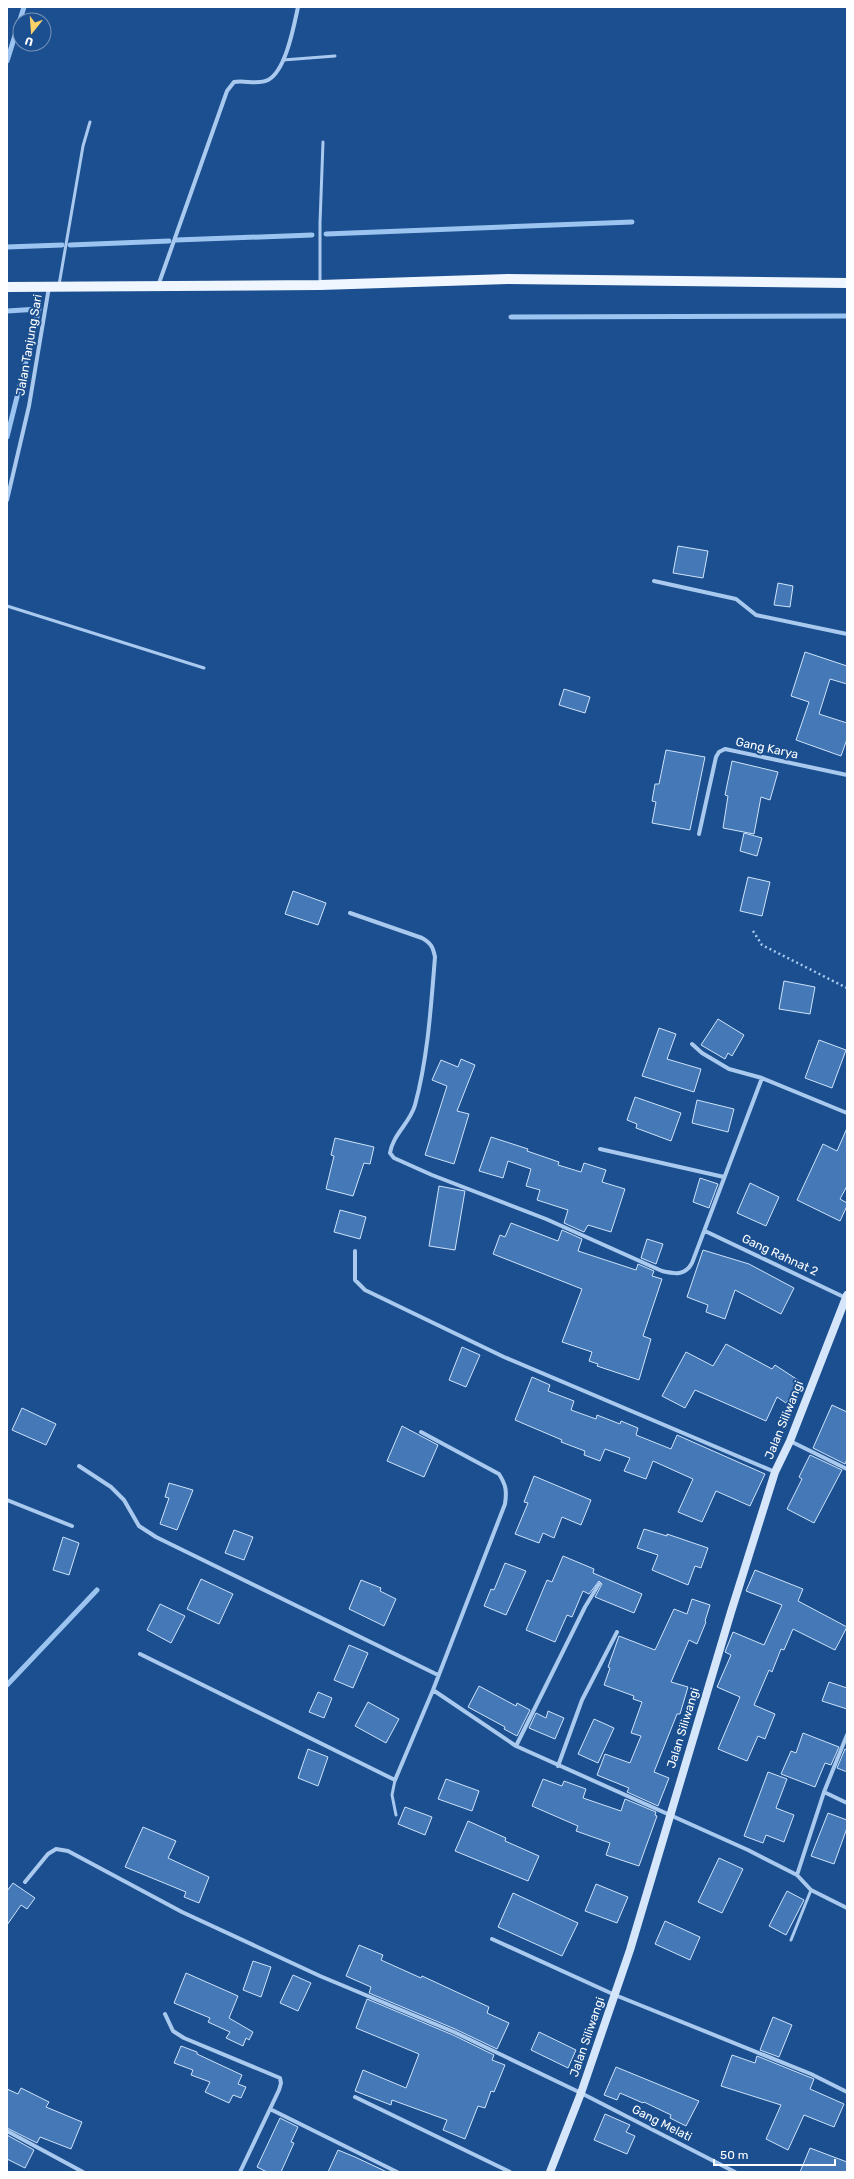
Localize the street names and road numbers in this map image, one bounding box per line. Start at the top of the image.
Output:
street label: Jalan Tanjung Sari [13,293,45,397]
street label: Gang Karya [734,735,800,761]
street label: Gang Rahnat 2 [740,1231,820,1279]
street label: Jalan Siliwangi [762,1379,806,1461]
street label: Jalan Siliwangi [664,1686,702,1770]
street label: Jalan Siliwangi [567,1995,607,2079]
street label: Gang Melati [630,2102,694,2144]

